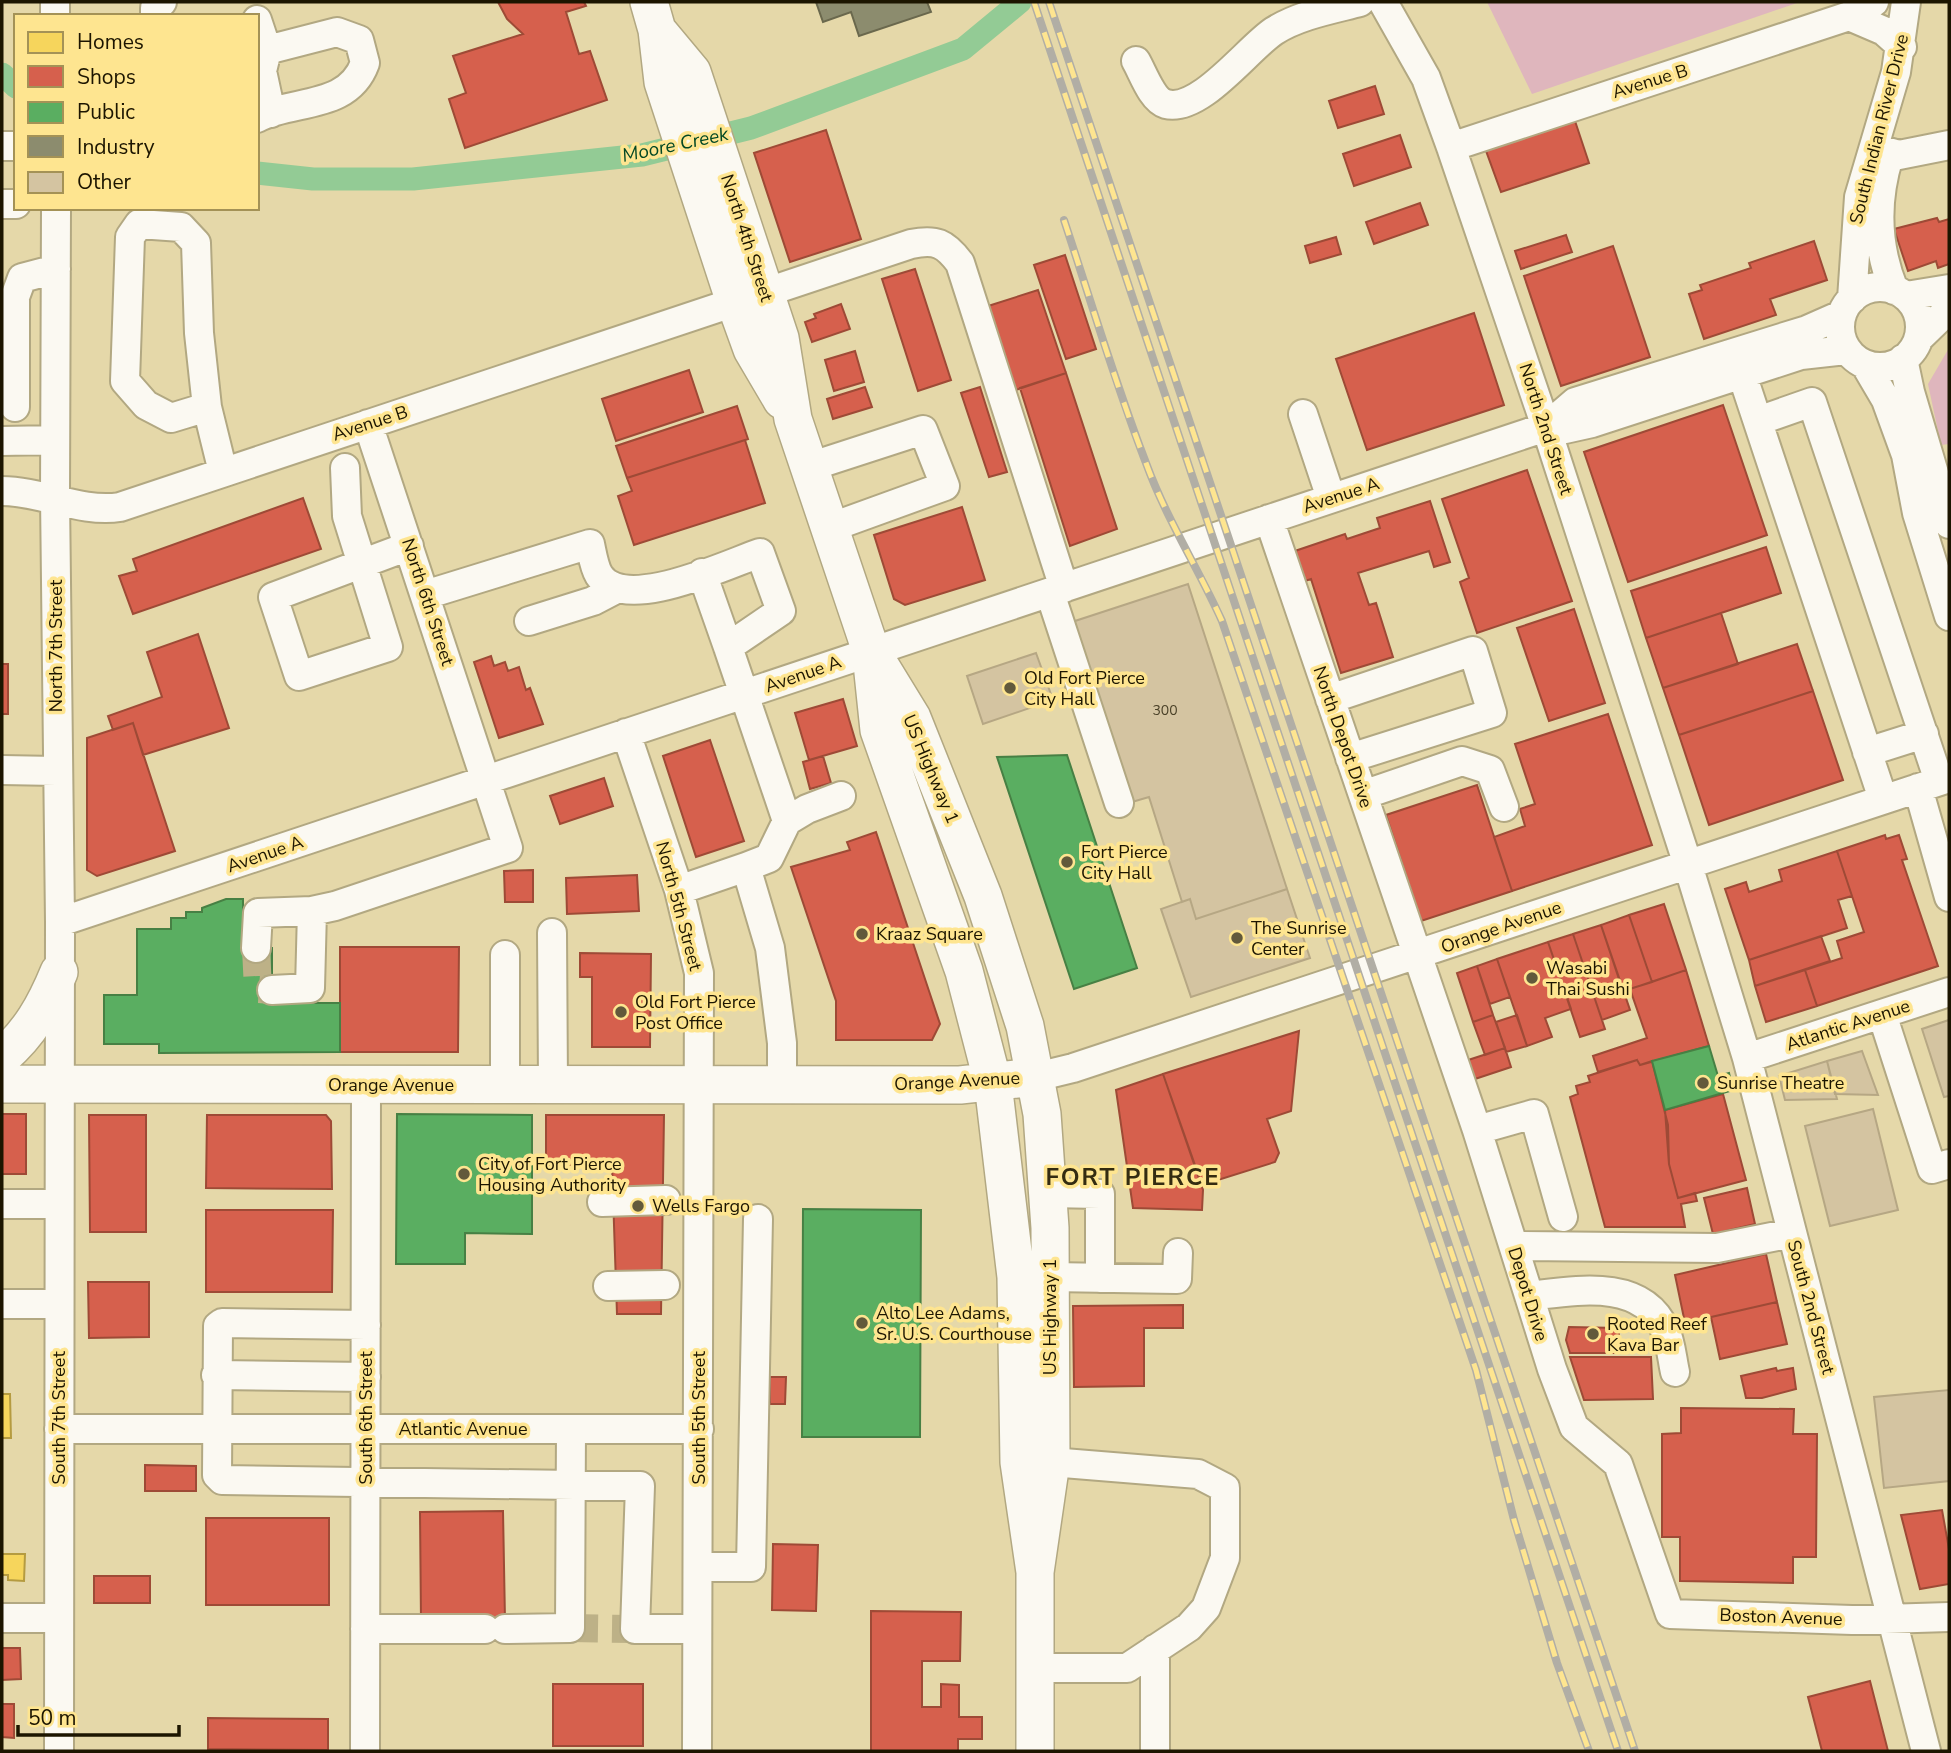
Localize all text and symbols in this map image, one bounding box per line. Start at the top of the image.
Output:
legend [14,14,259,210]
text: Homes [77,28,144,56]
street label: South Indian River Drive [1844,32,1914,226]
street label: Avenue B [1609,58,1691,104]
text: Shops [77,63,136,91]
text: Public [77,98,135,126]
water label: Moore Creek [620,121,731,169]
text: Industry [77,133,155,161]
text: Other [77,168,132,196]
street label: North 4th Street [715,171,779,305]
street label: North 2nd Street [1513,360,1579,498]
street label: Avenue B [329,400,411,446]
street label: Avenue A [1300,471,1382,519]
street label: North 6th Street [396,535,460,669]
street label: North 7th Street [44,579,68,712]
street label: Avenue A [762,650,844,698]
street label: North Depot Drive [1308,663,1378,811]
place label: Old Fort Pierce City Hall [1024,666,1145,711]
marker: Old Fort Pierce City Hall [1002,680,1018,696]
house number: 300 [1152,701,1178,720]
street label: US Highway 1 [897,711,965,827]
street label: Avenue A [224,830,306,878]
street label: North 5th Street [650,839,708,974]
place label: Fort Pierce City Hall [1081,840,1168,885]
marker: Fort Pierce City Hall [1059,854,1075,870]
street label: Orange Avenue [1438,895,1564,959]
place label: The Sunrise Center [1251,916,1347,961]
place label: Kraaz Square [876,922,983,946]
marker: Kraaz Square [854,926,870,942]
marker: The Sunrise Center [1229,930,1245,946]
place label: Wasabi Thai Sushi [1546,956,1630,1001]
marker: Wasabi Thai Sushi [1524,970,1540,986]
place label: Old Fort Pierce Post Office [635,990,756,1035]
street label: Atlantic Avenue [1783,994,1913,1056]
marker: Old Fort Pierce Post Office [613,1004,629,1020]
street label: Orange Avenue [893,1066,1021,1096]
place label: Sunrise Theatre [1717,1071,1844,1095]
street label: Orange Avenue [328,1073,454,1097]
marker: Sunrise Theatre [1695,1075,1711,1091]
place label: City of Fort Pierce Housing Authority [478,1152,627,1197]
district label: FORT PIERCE [1045,1161,1221,1193]
marker: City of Fort Pierce Housing Authority [456,1166,472,1182]
place label: Wells Fargo [652,1194,750,1218]
marker: Wells Fargo [630,1198,646,1214]
street label: South 2nd Street [1782,1237,1841,1377]
street label: Depot Drive [1502,1244,1554,1344]
street label: US Highway 1 [1038,1259,1062,1375]
place label: Alto Lee Adams, Sr. U.S. Courthouse [876,1301,1032,1346]
place label: Rooted Reef Kava Bar [1607,1312,1708,1357]
marker: Alto Lee Adams, Sr. U.S. Courthouse [854,1315,870,1331]
marker: Rooted Reef Kava Bar [1585,1326,1601,1342]
street label: South 7th Street [47,1351,71,1485]
street label: South 6th Street [354,1351,378,1485]
street label: South 5th Street [687,1351,711,1485]
street label: Atlantic Avenue [399,1417,528,1441]
street label: Boston Avenue [1719,1603,1843,1631]
scale bar [18,1694,178,1738]
text: 50 m [28,1704,77,1732]

